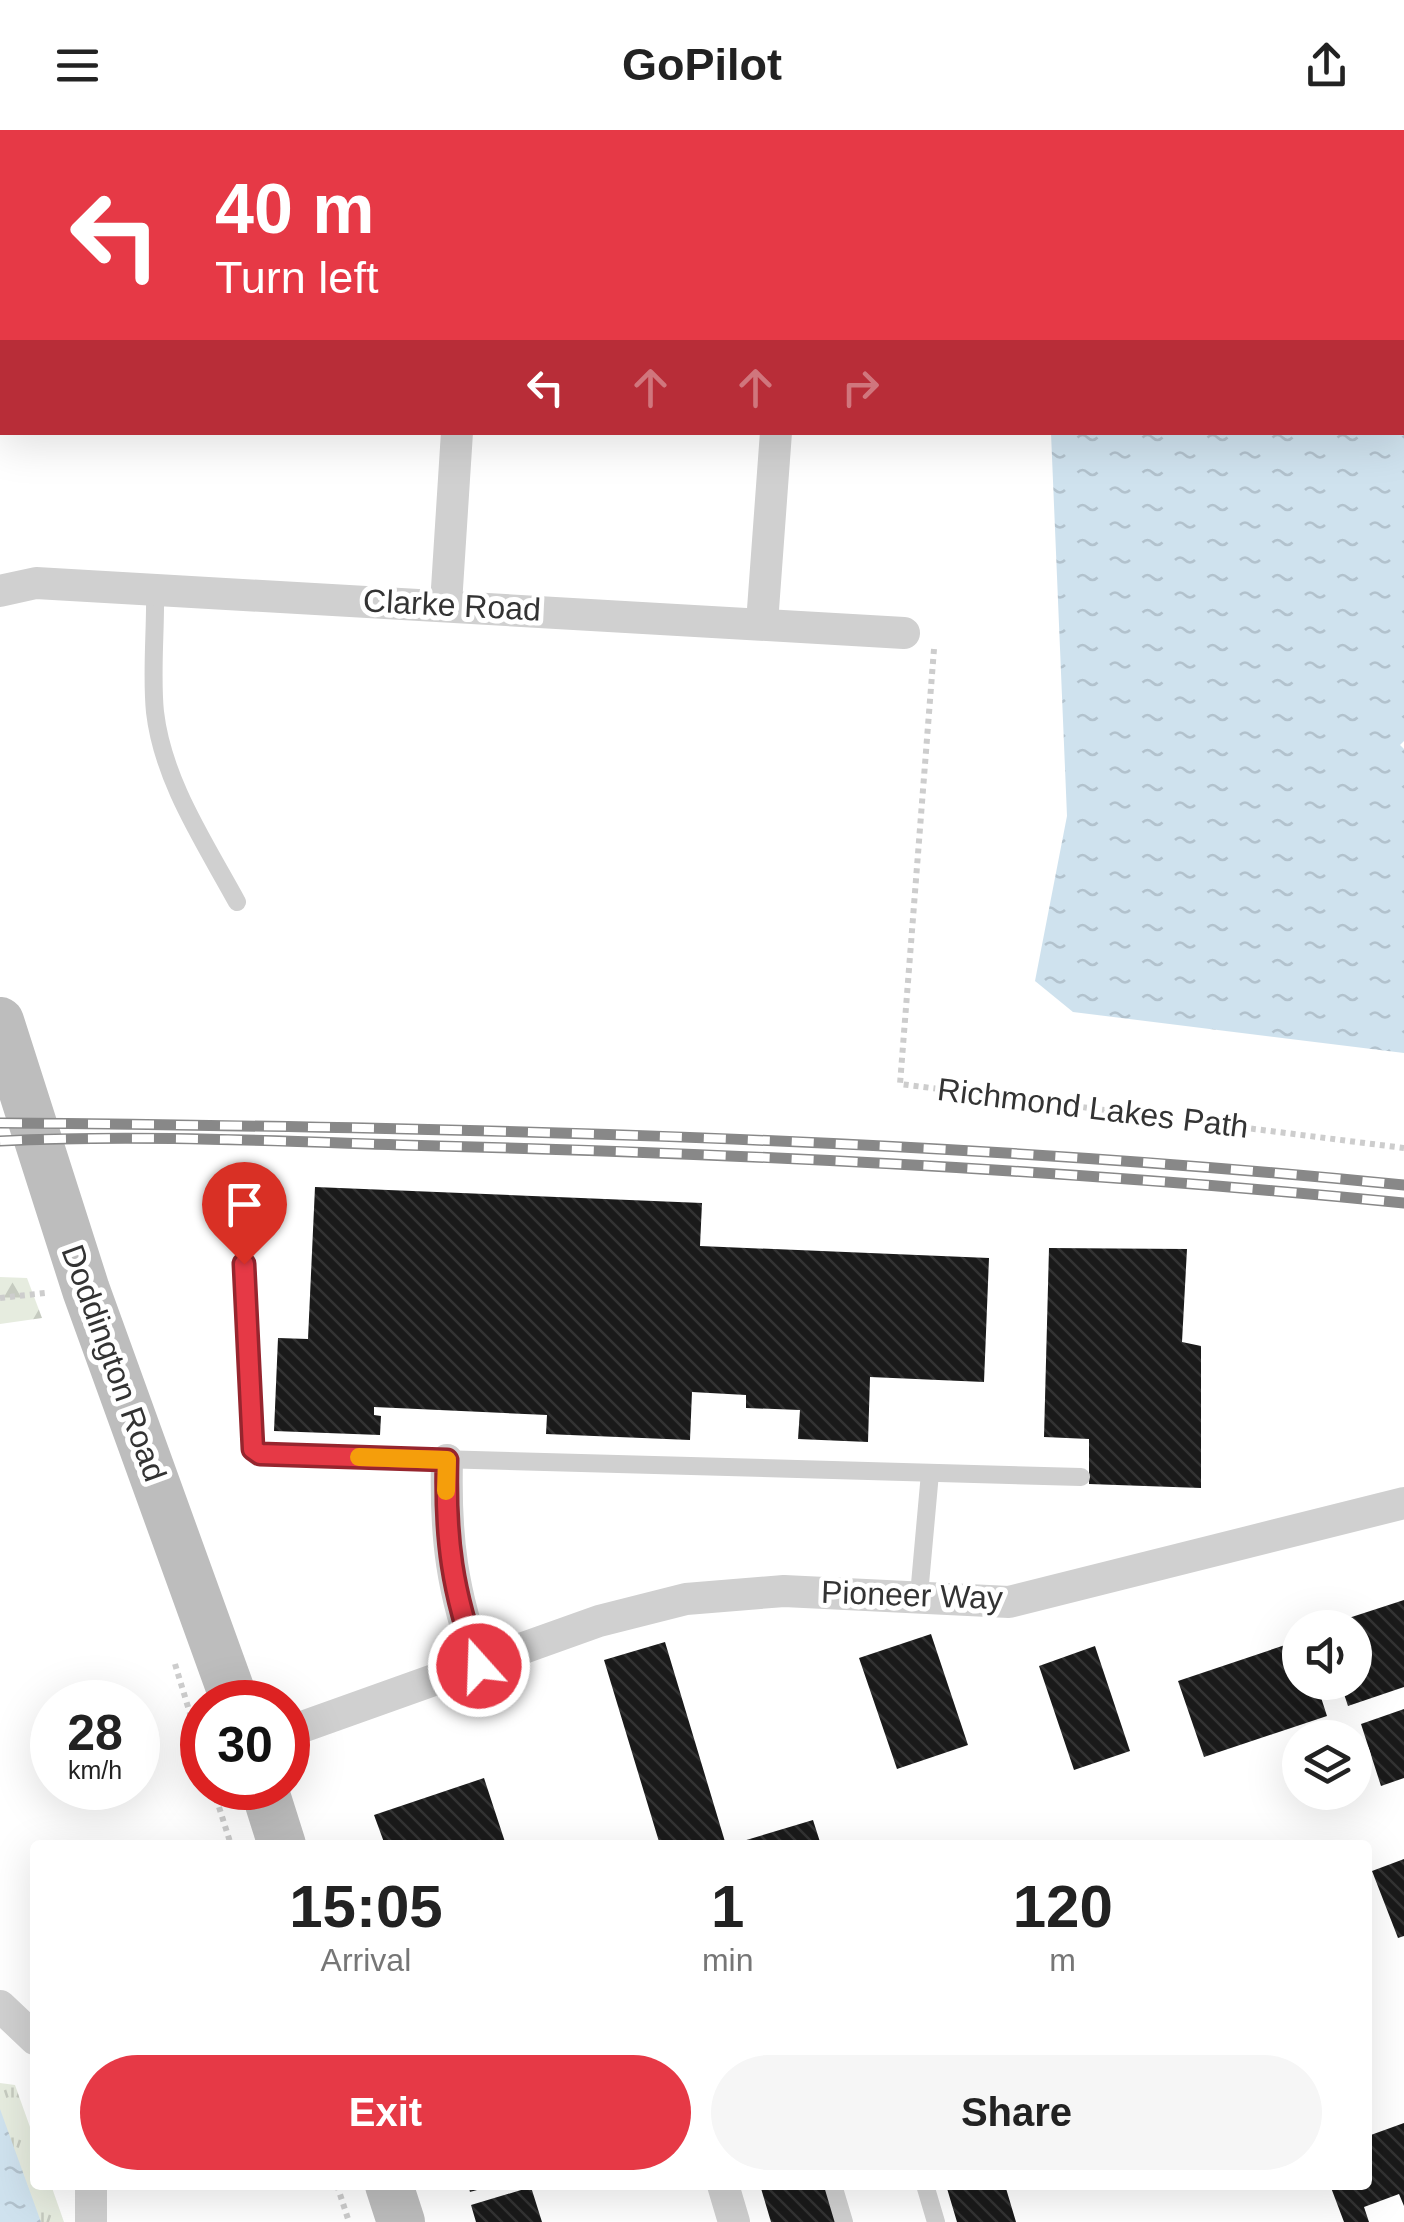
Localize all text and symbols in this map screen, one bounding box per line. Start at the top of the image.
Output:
icon: menu [50,38,105,93]
icon: share [1299,38,1354,93]
text: GoPilot [622,39,782,90]
icon: left [50,170,180,300]
text: 40 m [215,170,375,248]
text: Turn left [215,252,378,303]
icon: left [518,360,573,415]
icon: ahead [623,360,678,415]
icon: ahead [728,360,783,415]
icon: right [833,360,888,415]
street label: Clarke Road [362,582,542,628]
street label: Richmond Lakes Path [935,1071,1251,1145]
pin [202,1162,287,1265]
icon: arrive [217,1177,272,1232]
street label: Doddington Road [54,1240,174,1486]
street label: Pioneer Way [820,1574,1004,1616]
map controls [1282,1610,1372,1810]
button: sound [1282,1610,1372,1700]
position arrow [427,1614,531,1718]
speed limit sign: 30 [180,1680,310,1810]
text: 28 [67,1705,123,1761]
button: layers [1282,1720,1372,1810]
text: km/h [68,1756,122,1784]
text: 15:05 [289,1873,443,1940]
text: 1 [711,1873,744,1940]
text: 120 [1013,1873,1113,1940]
text: Arrival [321,1942,411,1978]
text: min [702,1942,753,1978]
text: m [1049,1942,1076,1978]
button: Exit [80,2055,691,2170]
button: Share [711,2055,1322,2170]

